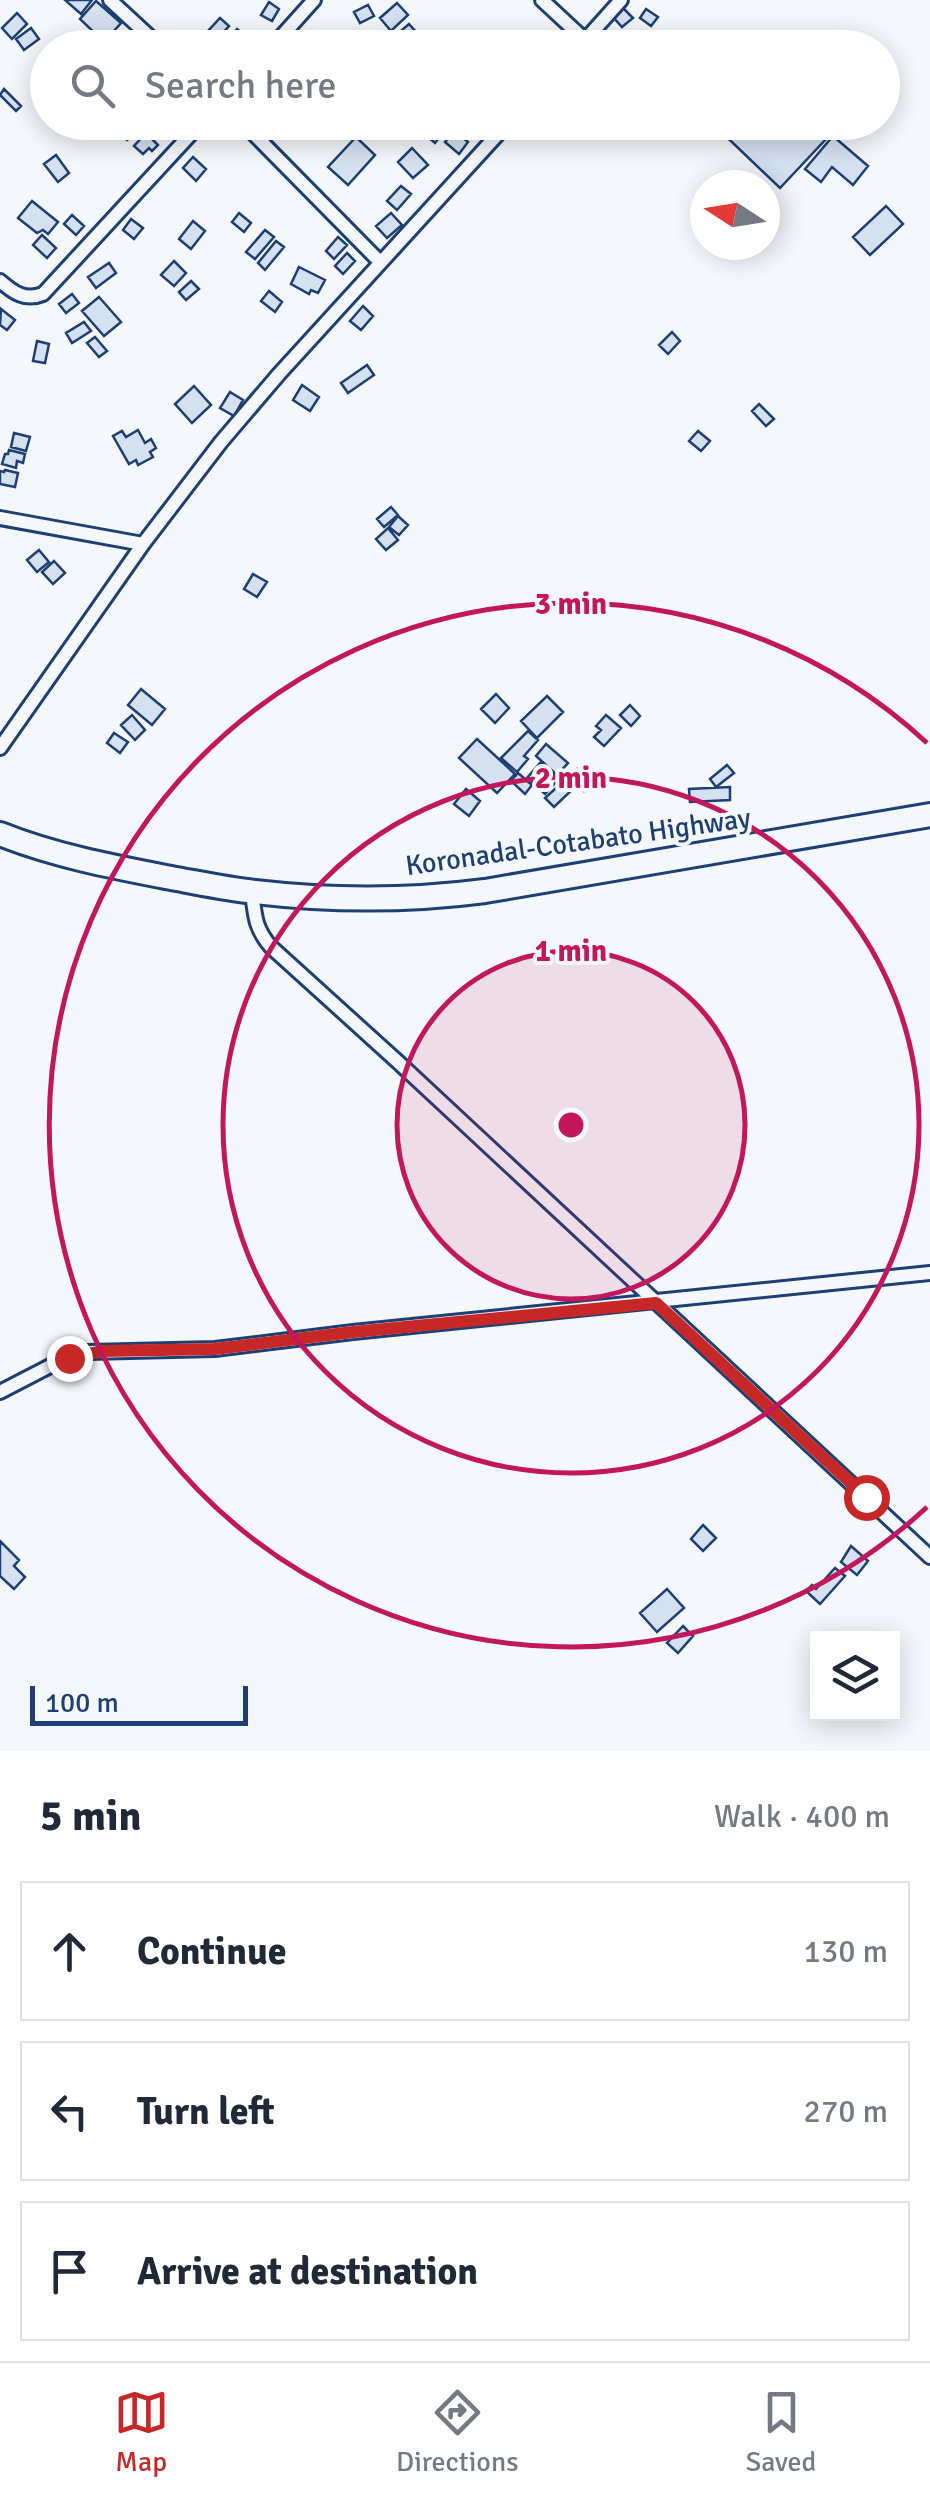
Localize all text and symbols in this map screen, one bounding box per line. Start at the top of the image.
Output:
search box [30,30,900,140]
icon: search [65,58,120,113]
text: Search here [145,62,337,109]
north arrow [690,170,780,260]
text: 3 min [535,586,607,623]
text: 2 min [535,760,607,797]
street label: Koronadal-Cotabato Highway [403,801,753,883]
text: 1 min [535,933,607,970]
centre of rings [553,1107,589,1143]
route end [47,1336,93,1382]
route start [844,1475,890,1521]
map controls [810,1631,900,1721]
button: layers [810,1631,900,1721]
scale bar [30,1681,248,1726]
text: 100 m [45,1686,119,1720]
text: 5 min [40,1791,141,1842]
text: Walk · 400 m [714,1797,890,1836]
icon: ahead [42,1924,97,1979]
text: Continue [137,1928,287,1975]
text: 130 m [804,1932,888,1971]
icon: left [42,2084,97,2139]
text: Turn left [137,2088,275,2135]
text: 270 m [804,2092,888,2131]
icon: arrive [42,2244,97,2299]
text: Arrive at destination [137,2248,478,2295]
tab: Map [114,2385,169,2479]
tab: Directions [396,2385,518,2479]
tab: Saved [746,2385,816,2479]

